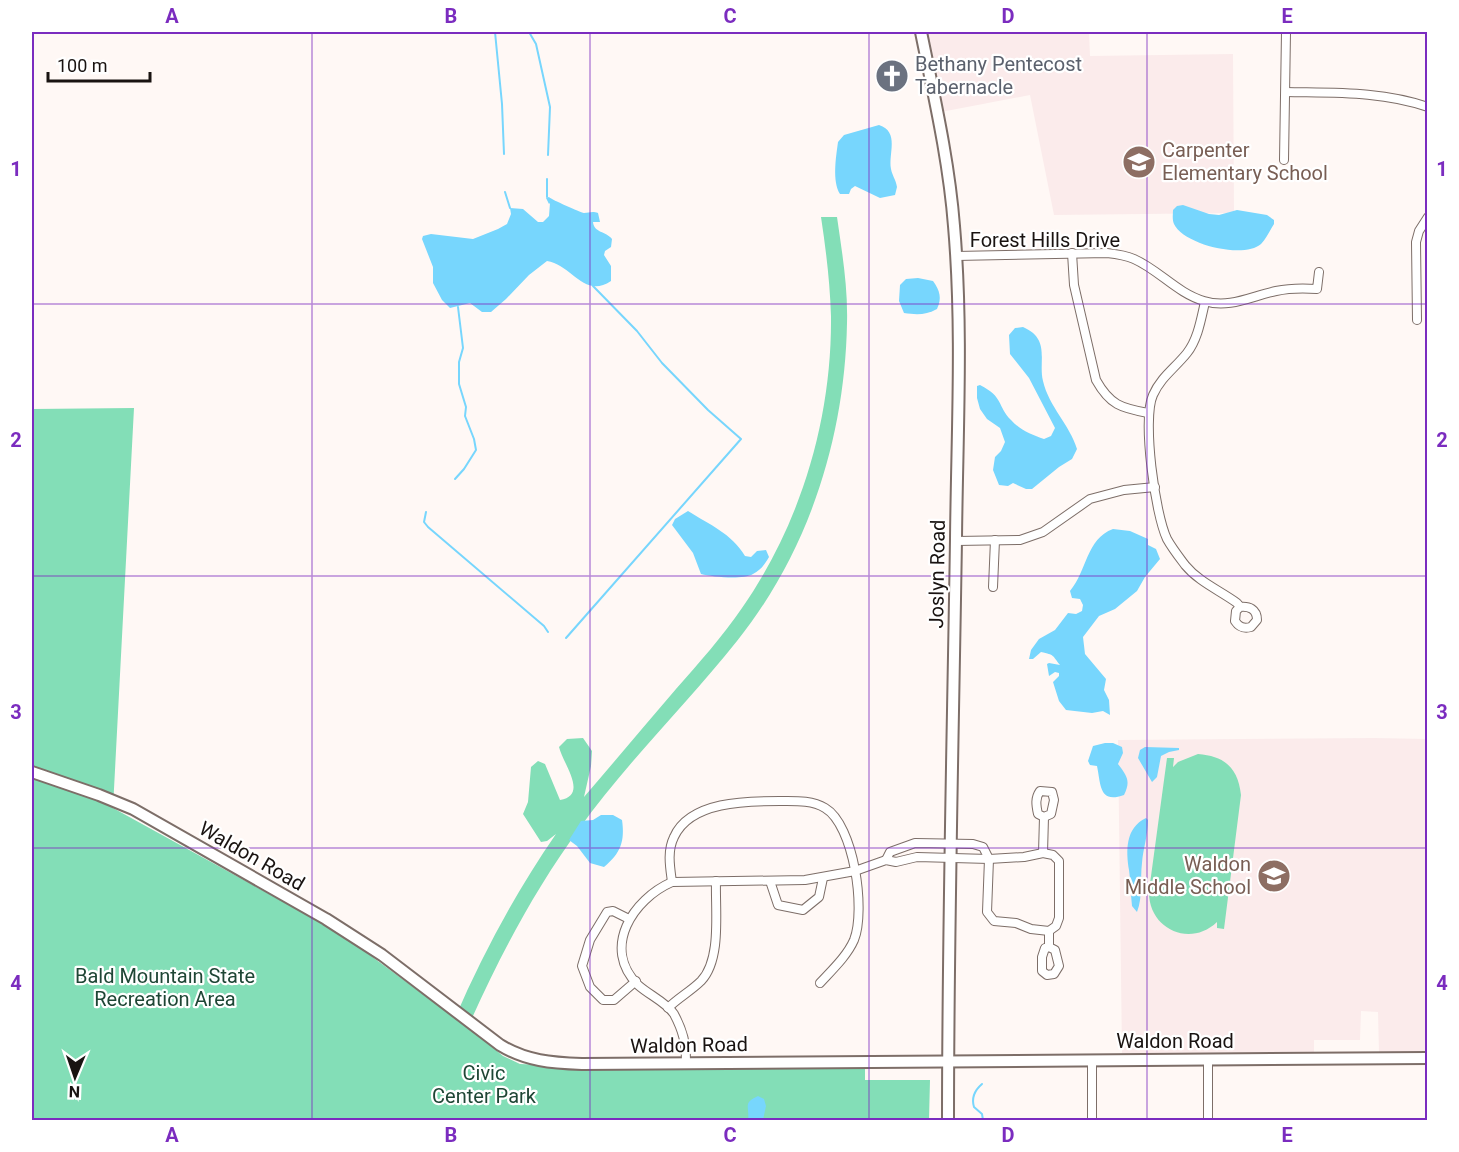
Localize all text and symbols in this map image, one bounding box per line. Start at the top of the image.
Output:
text: A [165,4,179,28]
text: B [445,4,457,28]
text: C [723,4,737,28]
text: D [1002,4,1015,28]
text: E [1281,4,1293,28]
scale bar [48,45,150,83]
place label: Bethany Pentecost Tabernacle [915,52,1082,99]
text: 100 m [57,55,108,76]
church icon: Bethany Pentecost Tabernacle [874,58,910,94]
place label: Carpenter Elementary School [1162,138,1328,185]
school or university icon: Carpenter Elementary School [1121,144,1157,180]
text: 1 [10,157,22,181]
text: 1 [1436,157,1448,181]
street label: Forest Hills Drive [970,228,1120,252]
text: 2 [10,428,22,452]
text: 2 [1436,428,1448,452]
street label: Joslyn Road [924,519,950,629]
text: 3 [10,700,22,724]
text: 3 [1436,700,1448,724]
street label: Waldon Road [195,816,309,896]
place label: Waldon Middle School [1125,852,1251,899]
school or university icon: Waldon Middle School [1256,858,1292,894]
park label: Bald Mountain State Recreation Area [75,964,255,1011]
text: 4 [10,971,22,995]
text: 4 [1436,971,1448,995]
street label: Waldon Road [1116,1029,1234,1053]
street label: Waldon Road [630,1032,748,1058]
north arrow [45,1047,105,1107]
park label: Civic Center Park [432,1061,537,1108]
text: N [69,1082,80,1101]
text: A [165,1123,179,1147]
text: B [445,1123,457,1147]
text: C [723,1123,737,1147]
text: D [1002,1123,1015,1147]
text: E [1281,1123,1293,1147]

